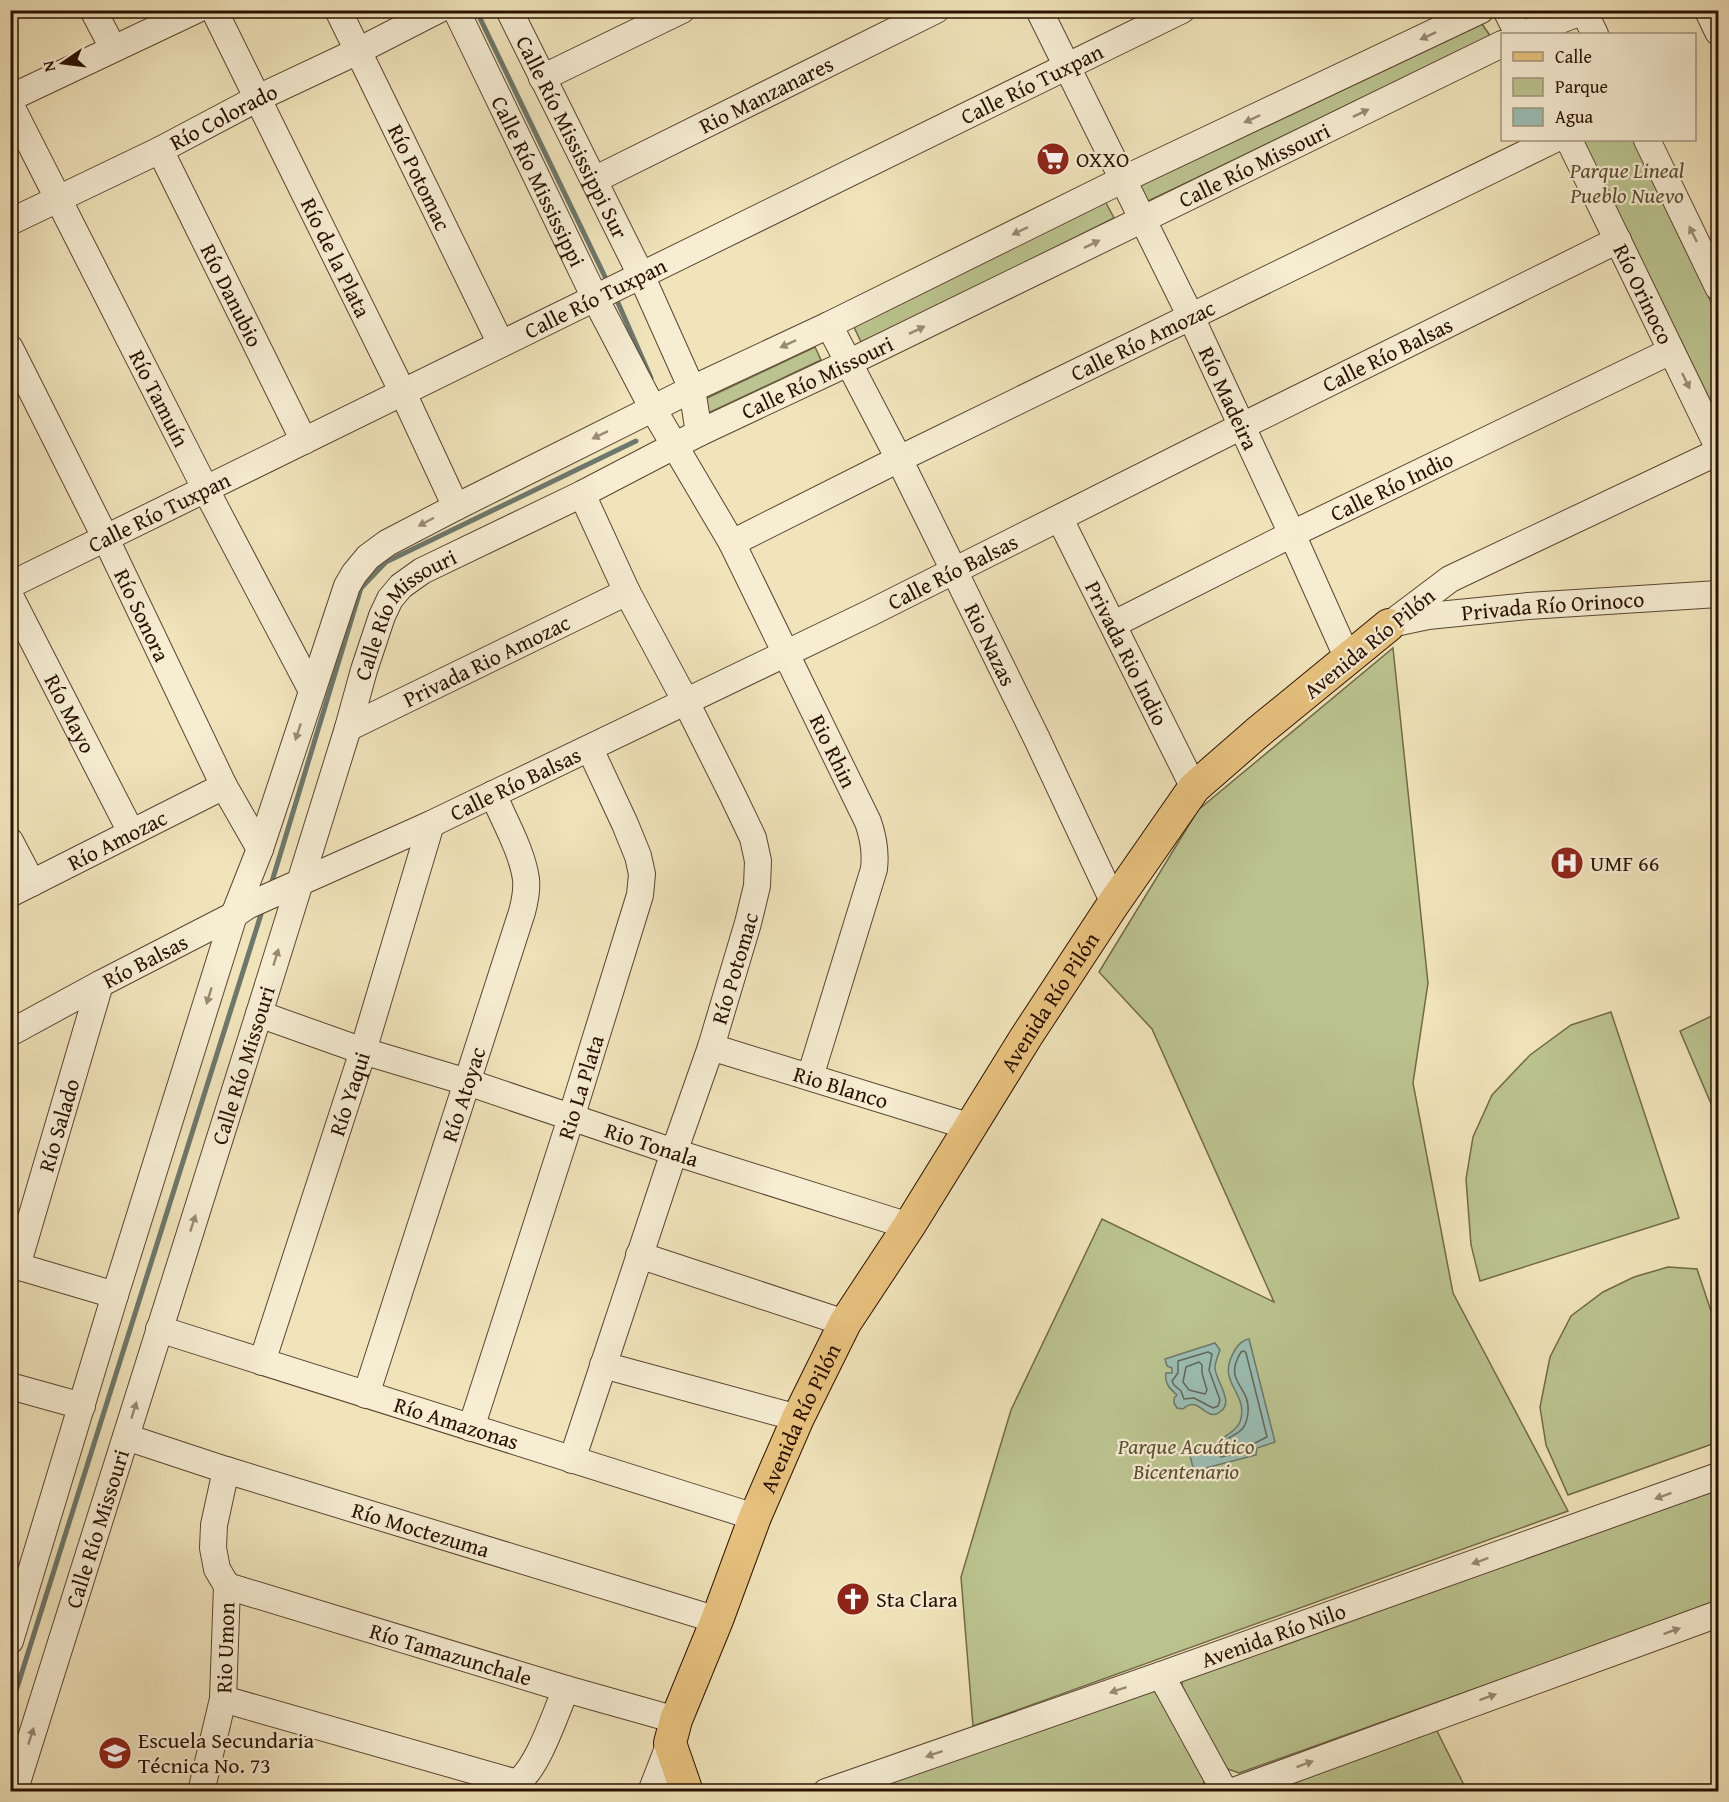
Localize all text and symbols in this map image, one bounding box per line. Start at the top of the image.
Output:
one-way arrow [1420,31,1437,40]
north arrow [33,33,93,93]
street label: Calle Río Mississippi Sur [511,33,635,243]
legend [1501,33,1696,141]
street label: Calle Río Tuxpan [955,35,1109,132]
text: Calle [1555,43,1592,70]
street label: Rio Manzanares [693,48,839,141]
text: N [35,58,61,75]
text: Parque [1555,73,1608,100]
street label: Río Colorado [164,75,283,158]
street label: Calle Río Mississippi [486,93,592,271]
text: Agua [1555,103,1594,130]
one-way arrow [1353,108,1370,117]
street label: Calle Río Missouri [1173,114,1335,215]
one-way arrow [1243,115,1260,124]
street label: Río Potomac [380,118,459,236]
supermarket icon: OXXO [1035,141,1071,177]
place label: OXXO [1076,143,1130,175]
park label: Parque Lineal Pueblo Nuevo [1569,154,1684,211]
street label: Río de la Plata [293,192,380,323]
one-way arrow [1689,225,1698,242]
one-way arrow [1011,226,1028,236]
street label: Río Danubio [193,238,271,352]
street label: Río Orinoco [1606,238,1682,349]
one-way arrow [1083,239,1100,249]
street label: Calle Río Tuxpan [519,249,673,346]
street label: Calle Río Amozac [1065,291,1221,389]
street label: Calle Río Balsas [1317,308,1458,400]
one-way arrow [908,325,925,334]
street label: Calle Río Missouri [736,327,899,427]
one-way arrow [779,340,796,349]
street label: Río Madeira [1191,341,1267,456]
street label: Río Tamuín [121,344,198,453]
one-way arrow [1681,373,1691,390]
one-way arrow [592,430,609,440]
street label: Calle Río Indio [1325,443,1458,529]
street label: Calle Río Tuxpan [82,463,236,560]
one-way arrow [417,517,434,527]
street label: Calle Río Balsas [882,525,1023,618]
street label: Calle Río Missouri [346,541,462,684]
street label: Río Sonora [106,563,178,667]
street label: Privada Rio Indio [1077,575,1176,731]
street label: Avenida Río Pilón [1296,579,1442,706]
street label: Privada Río Orinoco [1460,583,1645,629]
street label: Rio Nazas [957,598,1024,691]
street label: Privada Rio Amozac [397,606,576,715]
street label: Río Mayo [37,668,104,759]
street label: Rio Rhin [802,709,865,794]
one-way arrow [293,723,303,741]
street label: Calle Río Balsas [444,738,586,829]
street label: Río Amozac [62,801,172,878]
hospital icon: UMF 66 [1549,845,1585,881]
place label: UMF 66 [1590,847,1659,879]
street label: Río Potomac [703,909,766,1028]
street label: Avenida Río Pilón [992,925,1107,1078]
street label: Río Balsas [97,926,193,996]
one-way arrow [272,948,281,966]
street label: Calle Río Missouri [203,982,283,1149]
one-way arrow [203,987,213,1005]
street label: Rio La Plata [549,1030,612,1143]
street label: Río Atoyac [433,1042,493,1146]
street label: Río Yaqui [320,1047,378,1140]
street label: Rio Blanco [790,1057,892,1117]
street label: Río Salado [30,1075,87,1175]
street label: Rio Tonala [601,1114,703,1175]
one-way arrow [188,1214,198,1232]
street label: Avenida Río Pilón [751,1338,849,1498]
street label: Río Amazonas [390,1388,523,1458]
one-way arrow [130,1401,139,1419]
park label: Parque Acuático Bicentenario [1117,1430,1254,1487]
street label: Calle Río Missouri [57,1445,137,1612]
one-way arrow [1654,1491,1672,1501]
street label: Río Moctezuma [348,1493,494,1566]
one-way arrow [1470,1557,1488,1567]
church icon: Sta Clara [835,1581,871,1617]
place label: Sta Clara [876,1583,958,1615]
street label: Avenida Río Nilo [1196,1594,1350,1675]
street label: Rio Umon [207,1601,242,1694]
street label: Río Tamazunchale [366,1614,536,1694]
one-way arrow [1663,1625,1681,1635]
one-way arrow [1109,1686,1127,1696]
one-way arrow [1479,1691,1497,1701]
place label: Escuela Secundaria Técnica No. 73 [138,1724,315,1781]
one-way arrow [27,1727,37,1745]
school or university icon: Escuela Secundaria Técnica No. 73 [97,1735,133,1771]
one-way arrow [925,1750,943,1760]
one-way arrow [1296,1759,1314,1768]

